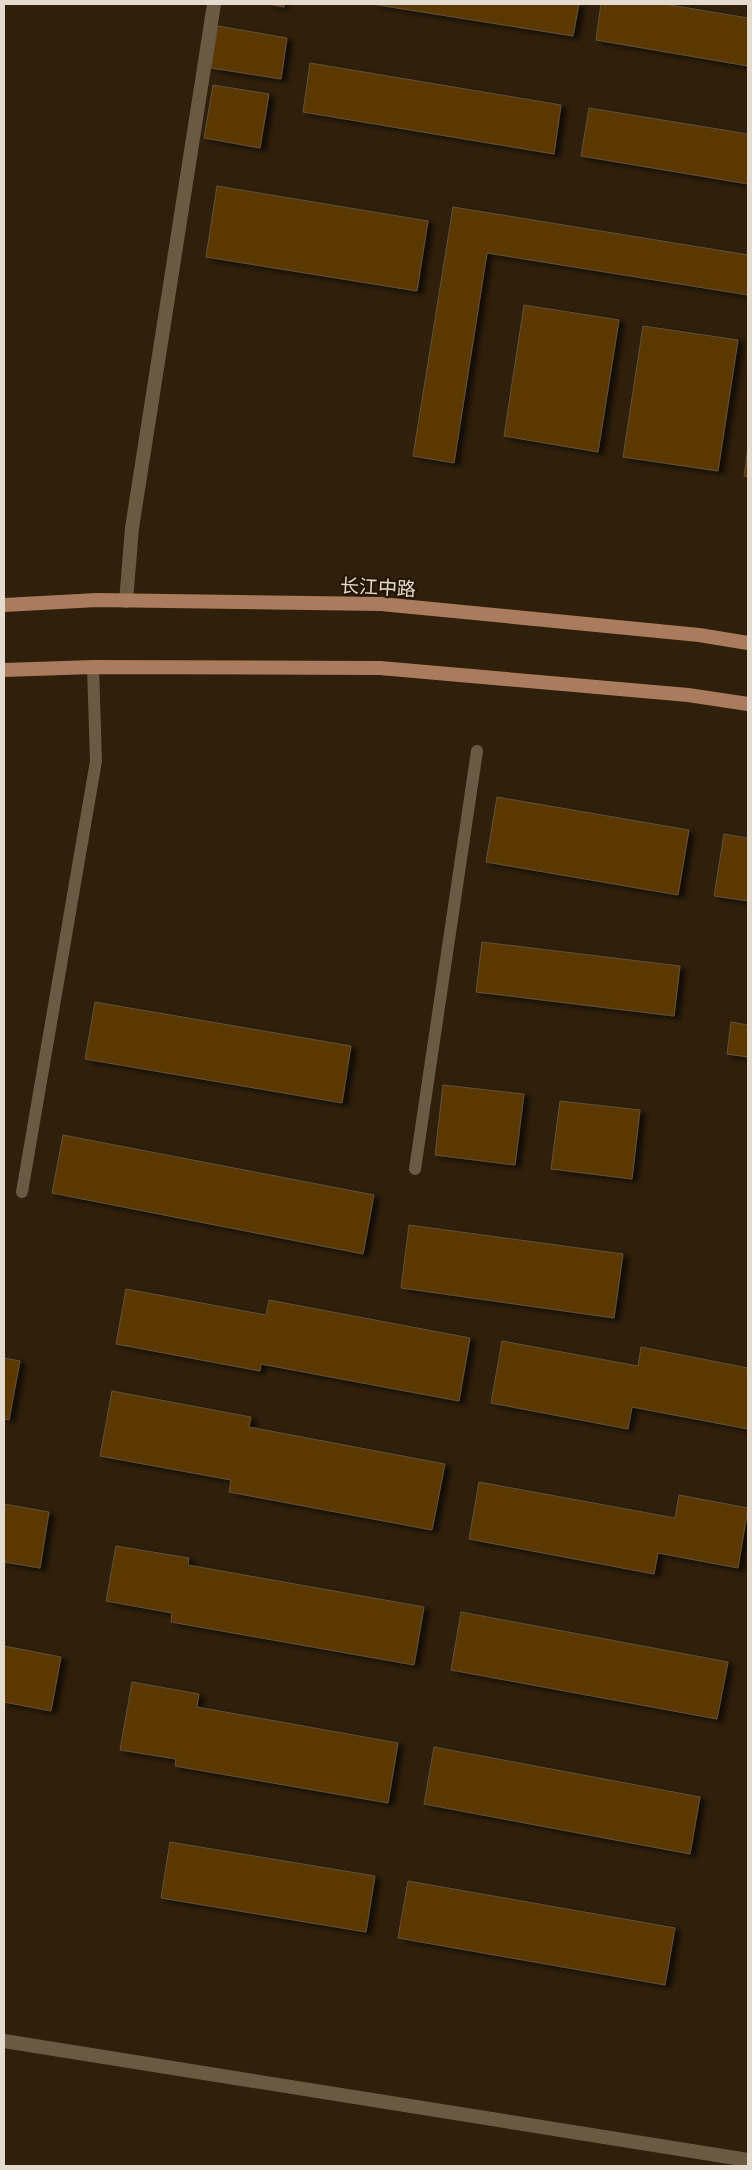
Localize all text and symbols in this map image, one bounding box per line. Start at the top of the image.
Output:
street label: 长江中路 [339,573,417,600]

